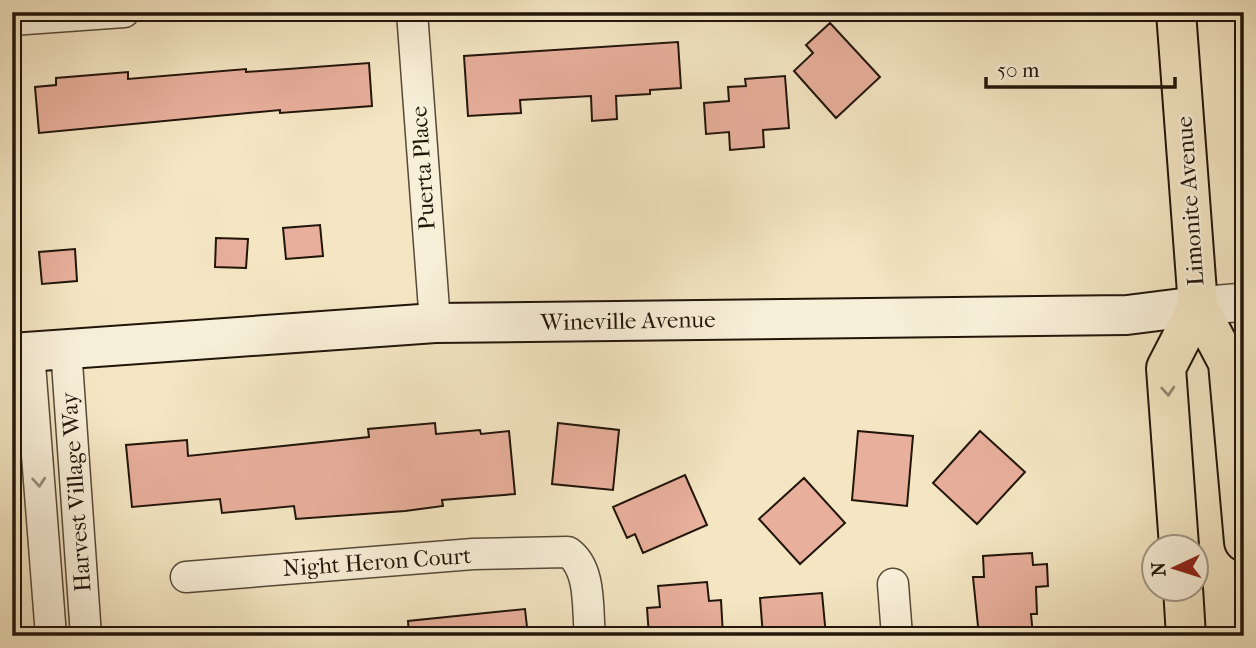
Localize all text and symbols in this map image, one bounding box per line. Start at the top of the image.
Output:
scale bar [986,46,1176,90]
text: 50 m [997,58,1040,82]
street label: Puerta Place [405,105,441,231]
street label: Limonite Avenue [1171,115,1209,287]
street label: Wineville Avenue [539,306,716,336]
one-way arrow [1160,386,1175,397]
street label: Harvest Village Way [56,391,96,593]
one-way arrow [31,476,46,487]
north arrow [1140,532,1210,602]
street label: Night Heron Court [282,542,472,582]
text: N [1148,561,1171,577]

